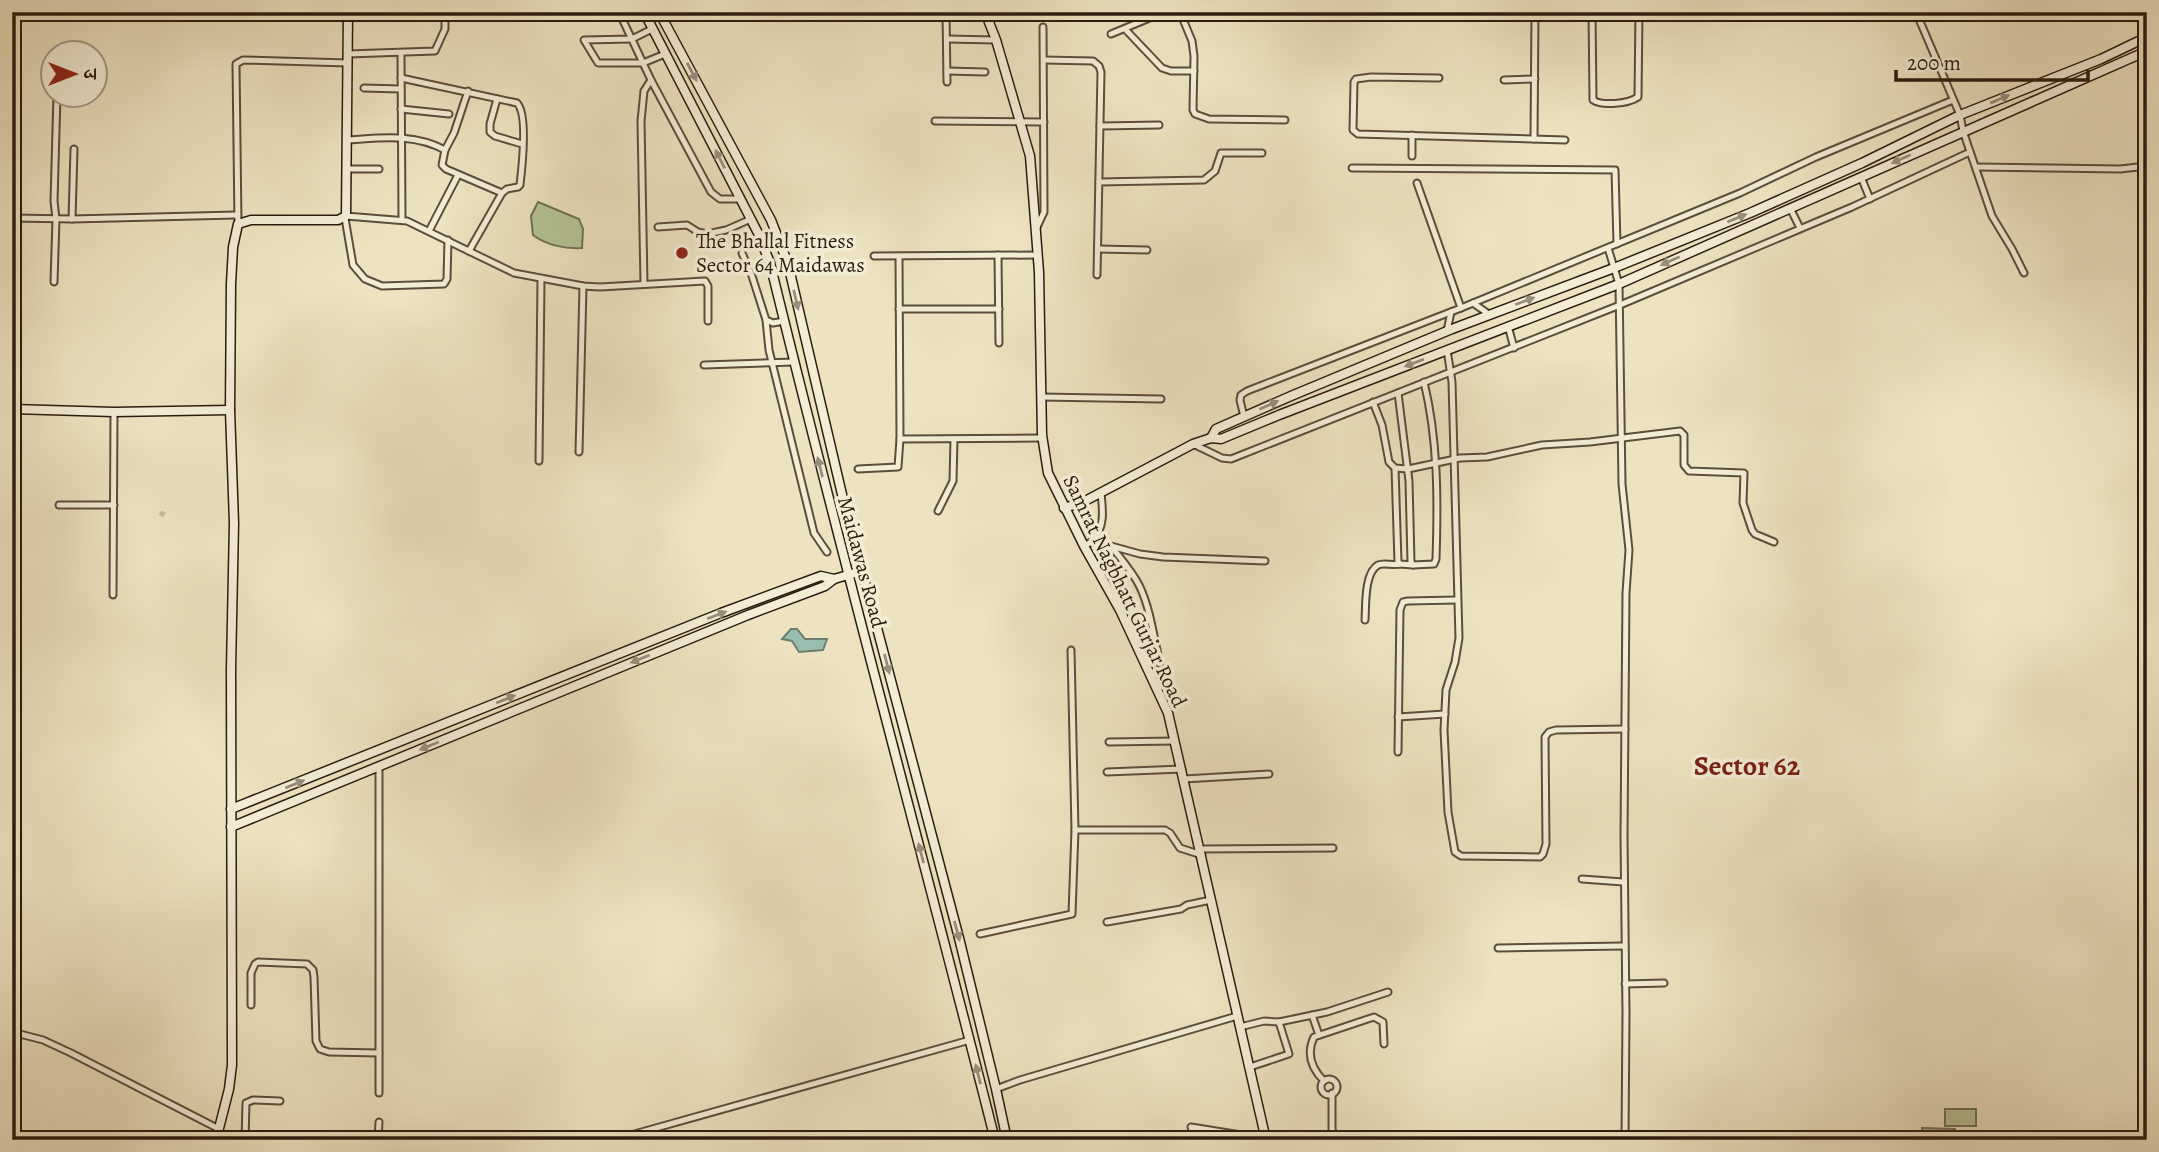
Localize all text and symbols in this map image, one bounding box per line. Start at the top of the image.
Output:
north arrow [38,38,108,108]
scale bar [1896,38,2089,82]
text: 200 m [1907,49,1961,77]
one-way arrow [685,63,697,83]
text: उ [77,67,103,80]
one-way arrow [1990,93,2011,104]
one-way arrow [714,150,726,169]
one-way arrow [1891,153,1911,165]
one-way arrow [1726,212,1747,223]
place label: The Bhallal Fitness Sector 64 Maidawas [696,227,865,279]
marker: The Bhallal Fitness Sector 64 Maidawas [674,245,690,261]
one-way arrow [1660,256,1681,267]
one-way arrow [791,289,802,311]
one-way arrow [1515,296,1536,307]
one-way arrow [1403,357,1424,368]
one-way arrow [1259,400,1280,411]
one-way arrow [814,456,825,478]
street label: Samrat Nagbhatt Gurjar Road [1056,470,1194,713]
street label: Maidawas Road [831,493,893,631]
one-way arrow [707,610,728,621]
one-way arrow [882,653,893,675]
one-way arrow [629,654,650,665]
one-way arrow [496,694,517,705]
one-way arrow [419,740,440,751]
district label: Sector 62 [1694,747,1801,785]
one-way arrow [284,778,305,789]
one-way arrow [915,842,926,864]
one-way arrow [952,920,963,942]
one-way arrow [972,1062,983,1084]

